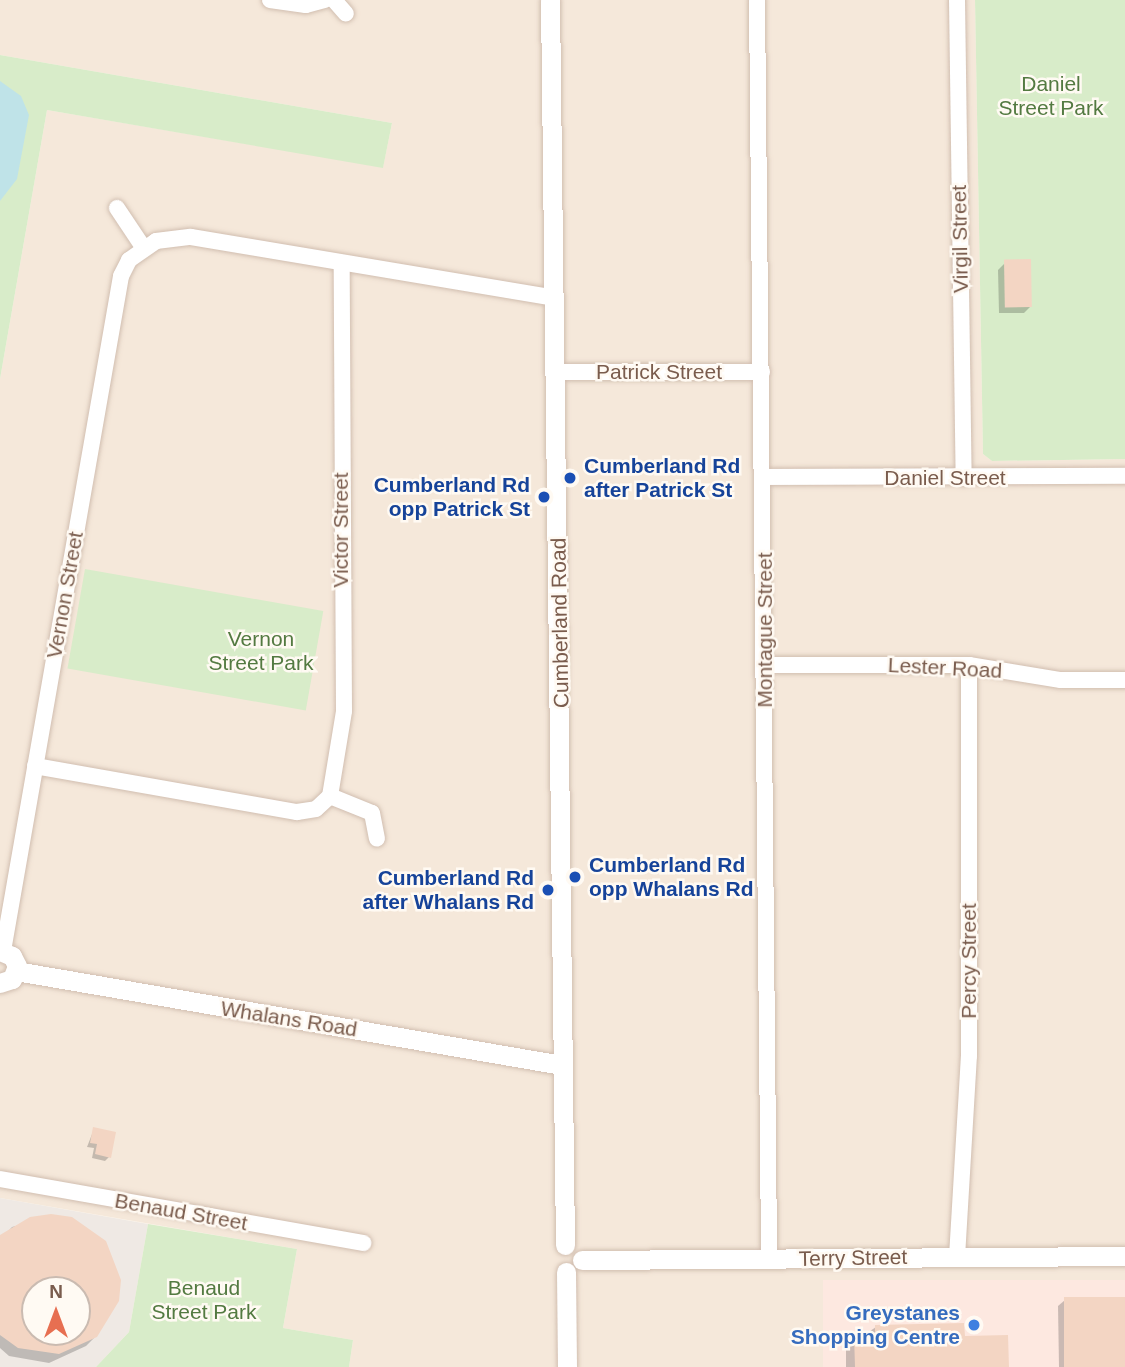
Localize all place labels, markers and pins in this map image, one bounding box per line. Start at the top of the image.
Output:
place label: Cumberland Rd after Patrick St [584,453,740,503]
marker: Cumberland Rd after Patrick St [562,470,578,486]
place label: Cumberland Rd opp Patrick St [374,472,530,522]
marker: Cumberland Rd opp Patrick St [536,489,552,505]
place label: Cumberland Rd opp Whalans Rd [589,852,753,902]
place label: Cumberland Rd after Whalans Rd [362,865,534,915]
marker: Cumberland Rd opp Whalans Rd [567,869,583,885]
marker: Cumberland Rd after Whalans Rd [540,882,556,898]
place label: Greystanes Shopping Centre [791,1300,960,1350]
marker: Greystanes Shopping Centre [966,1317,982,1333]

